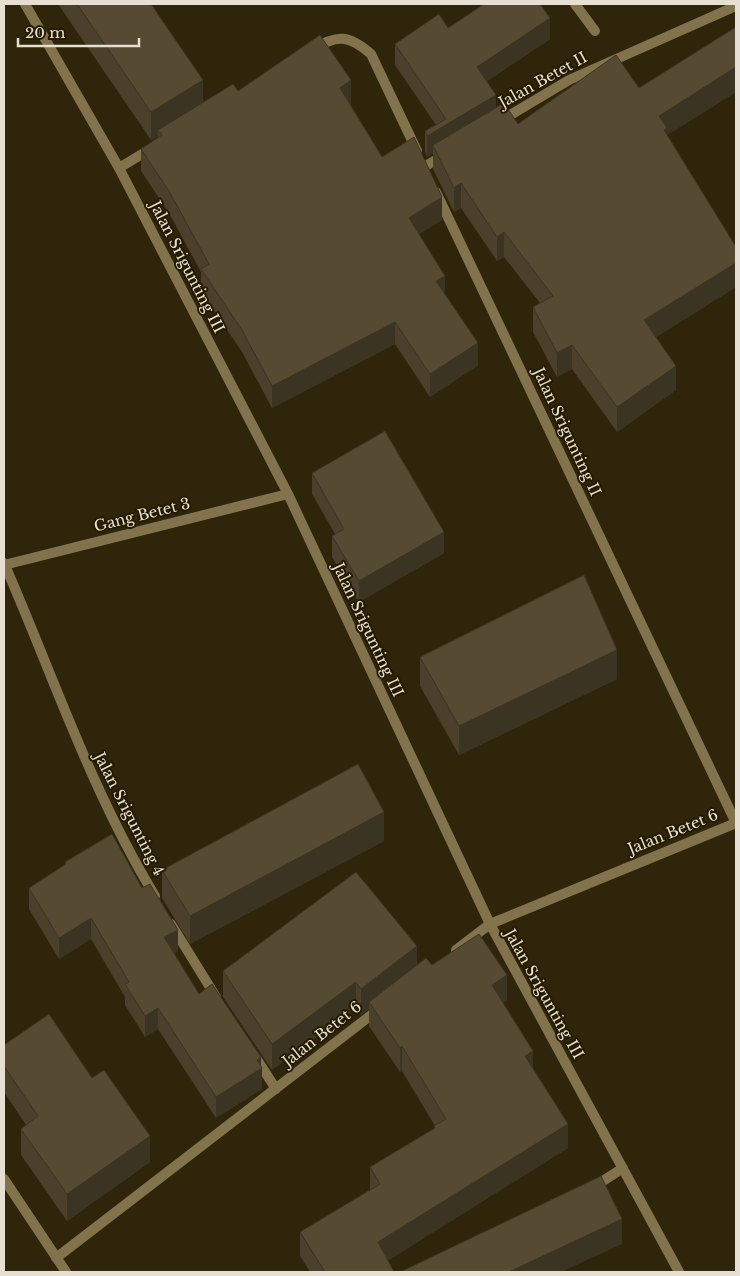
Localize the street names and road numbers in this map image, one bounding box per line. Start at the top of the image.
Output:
street label: Jalan Betet II [493,47,590,113]
street label: Jalan Srigunting III [145,196,229,336]
street label: Jalan Srigunting II [529,363,606,499]
street label: Gang Betet 3 [92,493,192,536]
street label: Jalan Srigunting III [328,558,408,700]
street label: Jalan Srigunting 4 [89,747,169,879]
street label: Jalan Betet 6 [623,805,721,859]
street label: Jalan Srigunting III [500,924,588,1062]
street label: Jalan Betet 6 [277,997,365,1072]

